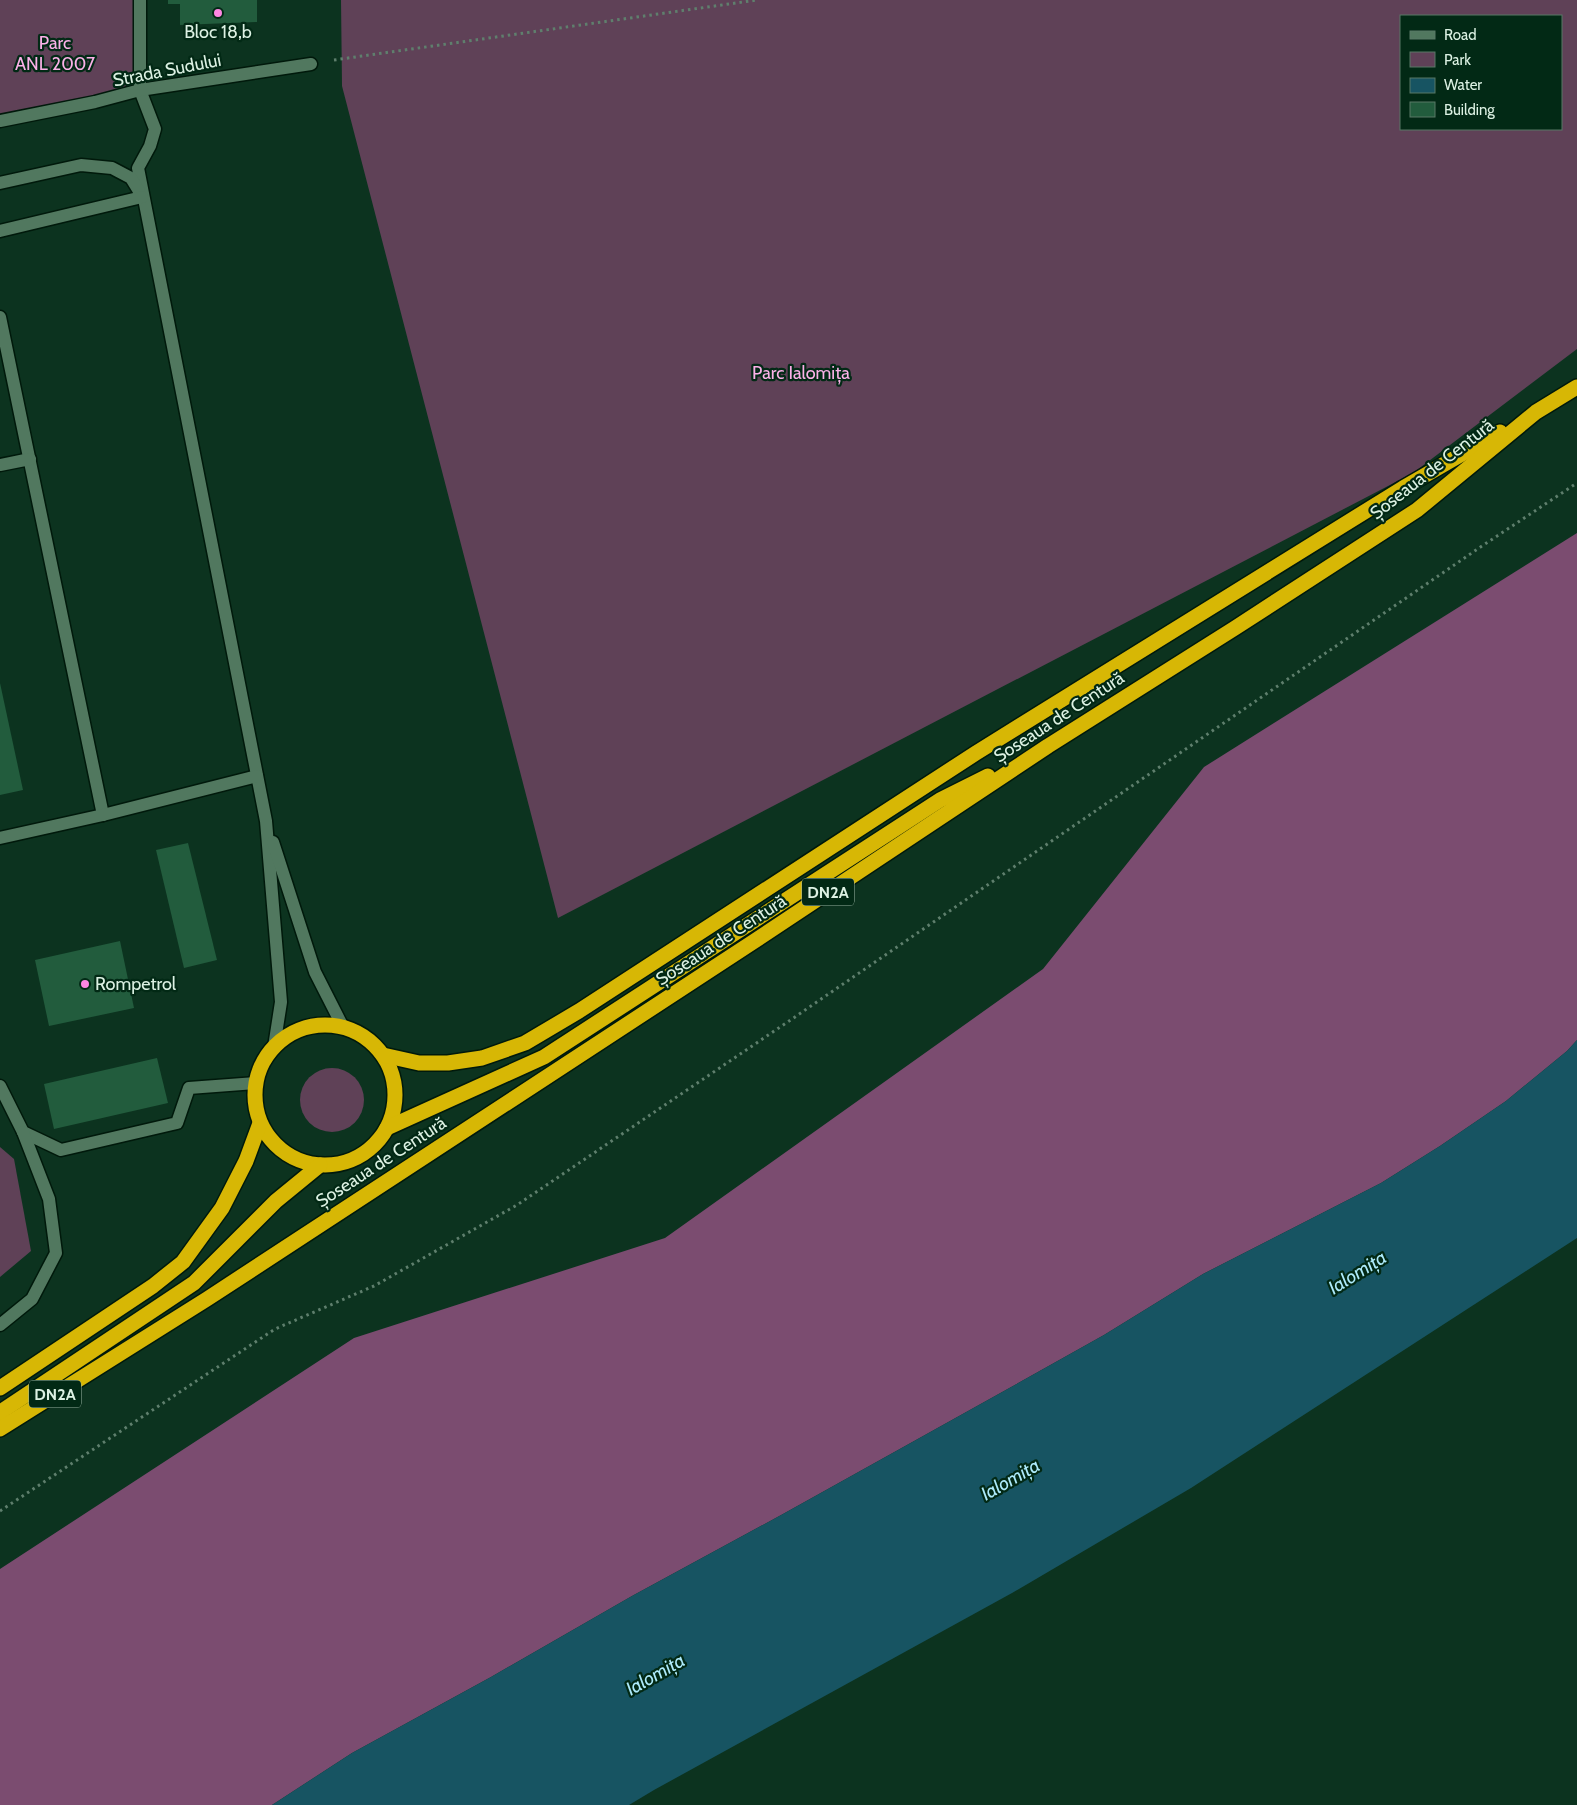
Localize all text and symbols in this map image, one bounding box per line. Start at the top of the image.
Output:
marker: Bloc 18,b [212,7,224,19]
legend [1400,15,1562,130]
place label: Bloc 18,b [184,21,252,43]
text: Road [1444,26,1477,44]
park label: Parc ANL 2007 [15,32,95,75]
street label: Strada Sudului [111,49,223,91]
text: Park [1444,51,1471,69]
text: Water [1444,76,1482,94]
text: Building [1444,101,1495,119]
park label: Parc Ialomița [752,362,850,385]
street label: Șoseaua de Centură [1366,414,1498,524]
street label: Șoseaua de Centură [990,667,1129,767]
road number: DN2A [802,879,854,906]
street label: Șoseaua de Centură [652,890,791,990]
place label: Rompetrol [95,973,177,995]
marker: Rompetrol [79,978,91,990]
street label: Șoseaua de Centură [312,1112,451,1212]
water label: Ialomița [1324,1246,1391,1299]
road number: DN2A [29,1380,81,1408]
water label: Ialomița [977,1453,1044,1505]
water label: Ialomița [622,1648,689,1700]

